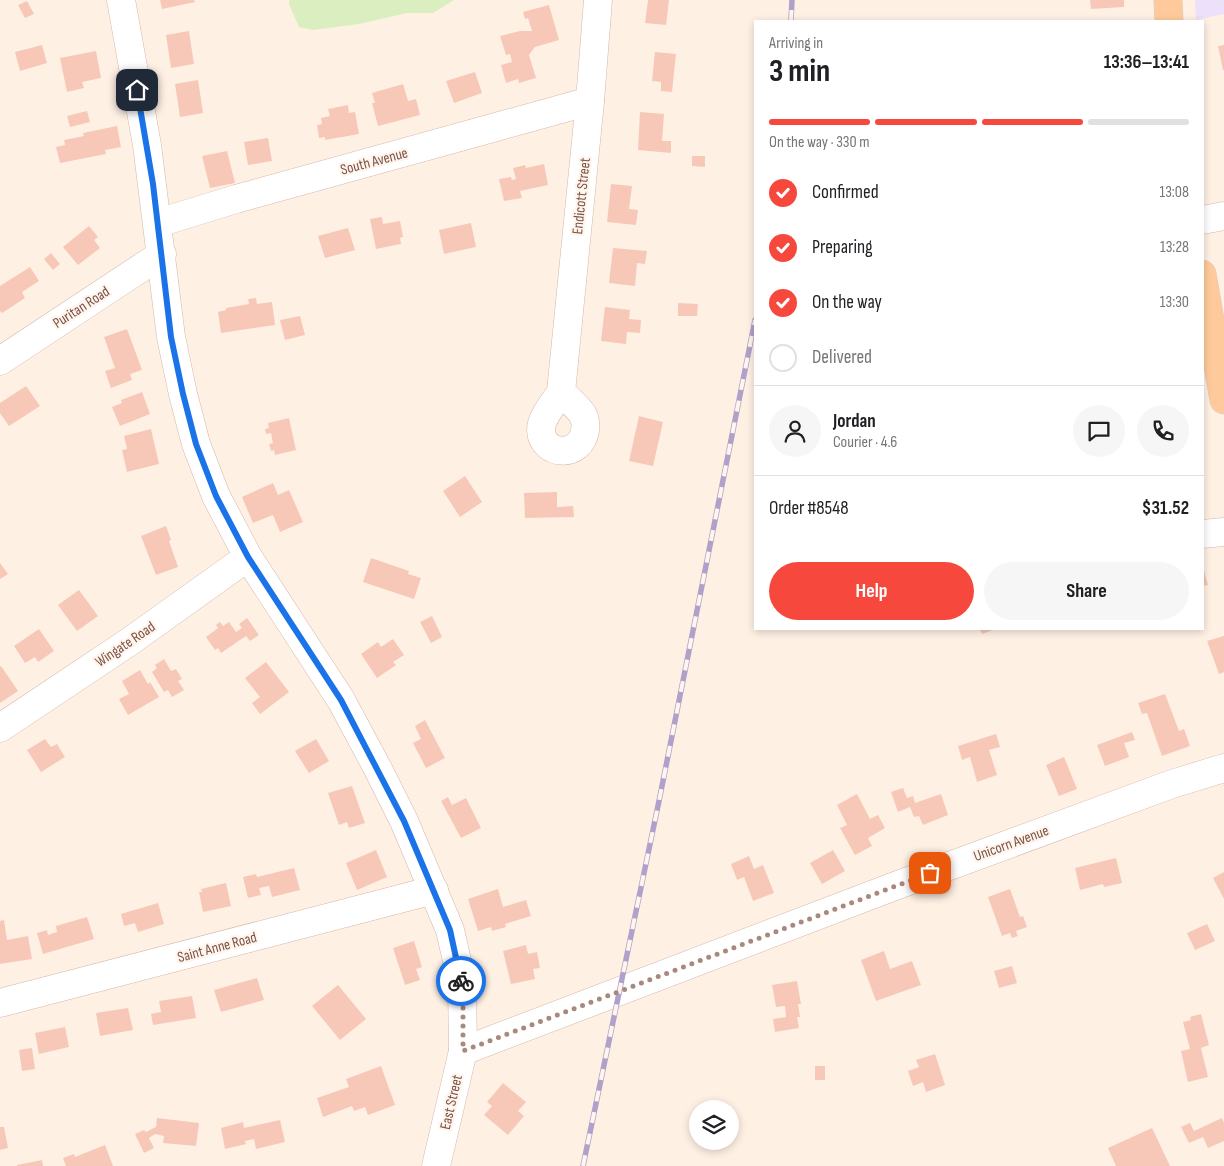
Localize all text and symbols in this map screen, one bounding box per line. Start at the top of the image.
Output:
text: Arriving in [769,34,823,53]
text: 13:36–13:41 [1104,51,1189,74]
text: 3 min [769,52,830,91]
pin [116,69,158,111]
icon: home [123,76,151,104]
text: On the way · 330 m [769,133,870,152]
street label: South Avenue [338,143,410,180]
street label: Endicott Street [568,156,595,235]
icon: check [769,179,797,207]
text: Confirmed [812,181,879,204]
text: 13:08 [1160,183,1189,202]
icon: check [769,234,797,262]
text: Preparing [812,236,873,259]
text: 13:28 [1160,238,1189,257]
street label: Puritan Road [49,282,113,333]
icon: check [769,289,797,317]
text: On the way [812,291,882,314]
text: 13:30 [1160,293,1189,312]
text: Delivered [812,346,872,369]
button: person [769,405,821,457]
button: chat [1073,405,1125,457]
button: phone [1137,405,1189,457]
text: Jordan [833,410,876,433]
text: Courier · 4.6 [833,433,897,452]
text: Order #8548 [769,497,849,520]
text: $31.52 [1142,497,1189,520]
button: Help [769,562,974,620]
button: Share [984,562,1189,620]
street label: Wingate Road [92,617,159,671]
street label: Unicorn Avenue [971,821,1051,866]
pin [909,852,951,894]
icon: bag [916,859,944,887]
street label: Saint Anne Road [175,928,259,967]
courier [436,956,486,1006]
icon: bike [447,967,475,995]
street label: East Street [436,1072,467,1131]
map controls [689,1100,739,1150]
button: layers [689,1100,739,1150]

